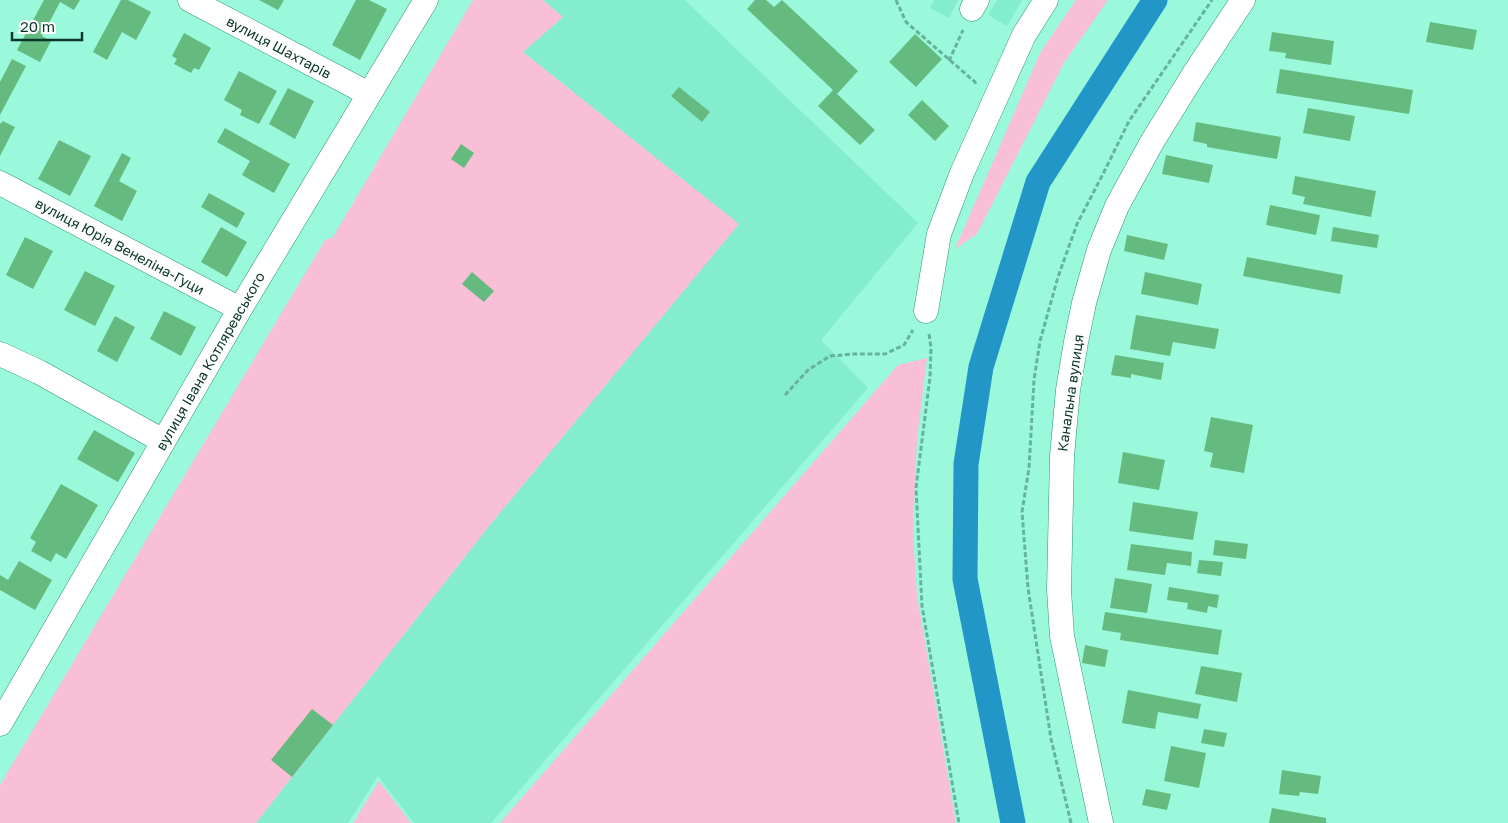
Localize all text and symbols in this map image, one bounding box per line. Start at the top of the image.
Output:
scale bar [12,10,82,42]
street label: вулиця Шахтарів [224,12,334,82]
text: 20 m [20,17,55,35]
street label: вулиця Юрія Венеліна-Гуци [33,194,207,298]
street label: вулиця Івана Котляревського [152,269,268,453]
street label: Канальна вулиця [1053,333,1087,453]

